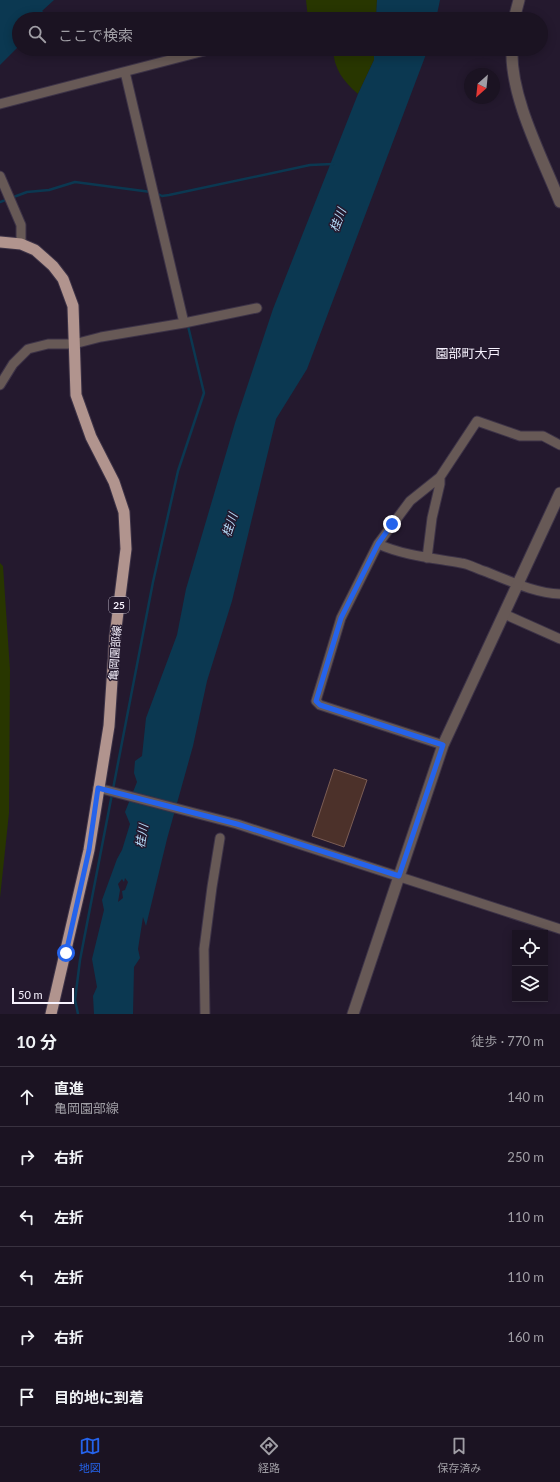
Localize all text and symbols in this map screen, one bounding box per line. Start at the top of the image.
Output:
search box [12,12,548,56]
icon: search [26,23,48,45]
text: ここで検索 [58,26,133,44]
north arrow [464,68,500,104]
water label: 桂川 [326,204,350,234]
district label: 園部町大戸 [435,345,501,361]
water label: 桂川 [219,509,241,539]
route end [383,515,401,533]
road number: 25 [109,597,129,613]
street label: 亀岡園部線 [106,625,123,681]
water label: 桂川 [132,821,151,849]
map controls [512,930,548,1002]
button: locate [512,930,548,966]
route start [57,944,75,962]
button: layers [512,966,548,1002]
scale bar [12,986,74,1005]
text: 50 m [18,988,43,1001]
text: 10 分 [16,1031,57,1052]
text: 徒歩 · 770 m [471,1033,544,1049]
text: 直進 [54,1079,84,1097]
icon: ahead [16,1086,38,1108]
text: 140 m [507,1089,544,1105]
text: 亀岡園部線 [54,1100,119,1116]
icon: right [16,1146,38,1168]
text: 右折 [54,1148,84,1166]
text: 250 m [507,1149,544,1165]
icon: left [16,1206,38,1228]
text: 左折 [54,1208,84,1226]
text: 110 m [507,1209,544,1225]
icon: left [16,1266,38,1288]
text: 左折 [54,1268,84,1286]
text: 110 m [507,1269,544,1285]
icon: right [16,1326,38,1348]
text: 右折 [54,1328,84,1346]
text: 160 m [507,1329,544,1345]
icon: arrive [16,1386,38,1408]
text: 目的地に到着 [54,1388,144,1406]
tab: 地図 [79,1435,101,1475]
tab: 経路 [258,1435,280,1475]
tab: 保存済み [437,1435,481,1475]

